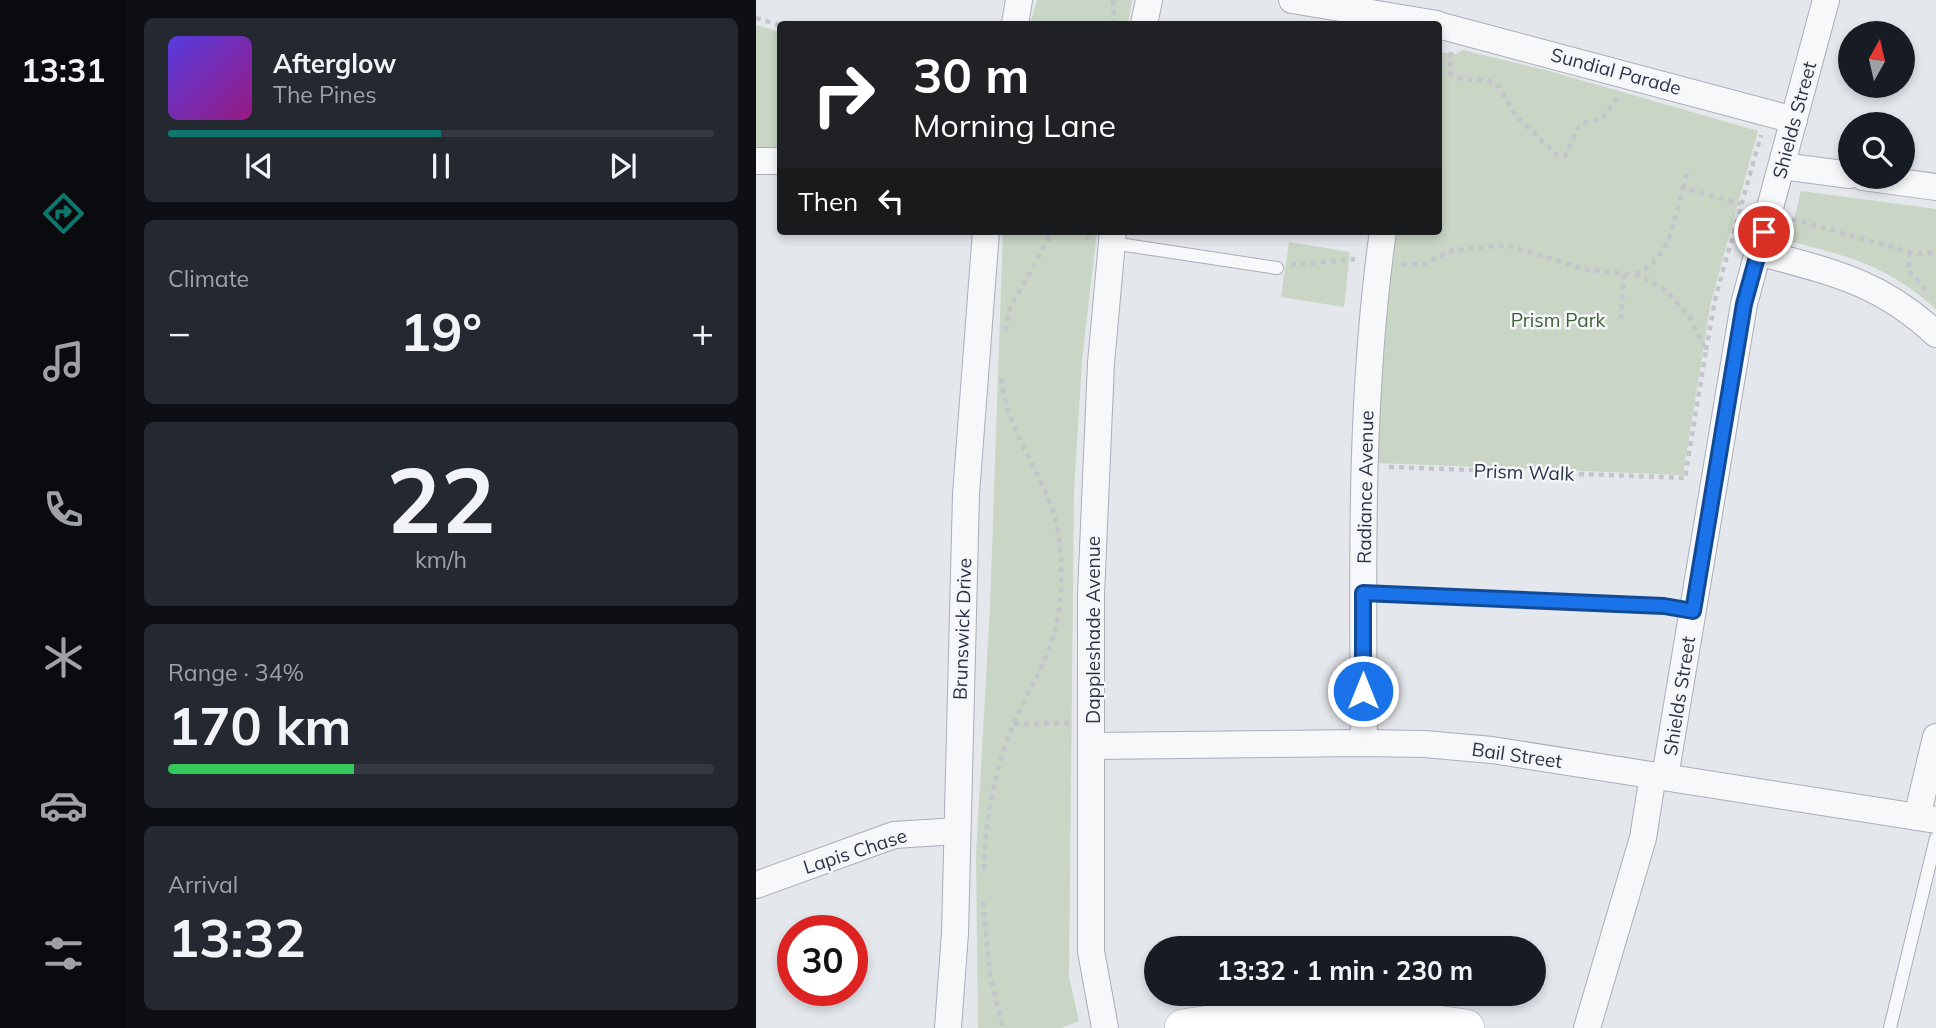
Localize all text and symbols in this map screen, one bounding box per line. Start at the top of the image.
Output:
north arrow [1838,21,1914,98]
map controls [1838,21,1915,189]
street label: Sundial Parade [1548,42,1684,100]
text: 30 m [913,44,1029,105]
text: Afterglow [273,47,396,80]
icon: right [798,49,889,140]
text: 13:31 [21,50,105,90]
street label: Shields Street [1767,58,1821,181]
text: The Pines [273,80,377,109]
text: Morning Lane [913,105,1116,145]
button: search [1838,112,1915,189]
icon: previous [240,147,278,185]
icon: pause [422,147,460,185]
icon: next [604,147,642,185]
icon: left [872,182,910,220]
text: Then [798,185,858,218]
icon: directions [39,189,88,238]
pin [1734,202,1794,262]
icon: arrive [1745,213,1783,251]
text: Climate [168,264,249,293]
text: 19° [400,299,482,364]
text: − [168,308,191,356]
text: + [691,308,714,356]
park label: Prism Park [1511,308,1606,332]
icon: music [39,337,88,386]
street label: Radiance Avenue [1352,410,1378,564]
text: 22 [386,442,496,556]
street label: Prism Walk [1473,458,1575,486]
icon: phone [39,485,88,534]
street label: Dappleshade Avenue [1081,536,1105,724]
text: km/h [415,545,467,574]
street label: Brunswick Drive [948,558,976,700]
icon: climate [39,633,88,682]
street label: Shields Street [1658,634,1700,757]
position arrow [1326,654,1400,728]
text: Range · 34% [168,658,304,687]
text: 170 km [168,693,351,758]
street label: Bail Street [1470,737,1564,773]
icon: car [39,781,88,830]
street label: Lapis Chase [800,823,910,879]
text: Arrival [168,870,238,899]
text: 13:32 [168,905,306,970]
speed limit sign: 30 [777,915,868,1006]
icon: filters [39,929,88,978]
text: 13:32 · 1 min · 230 m [1217,954,1473,987]

